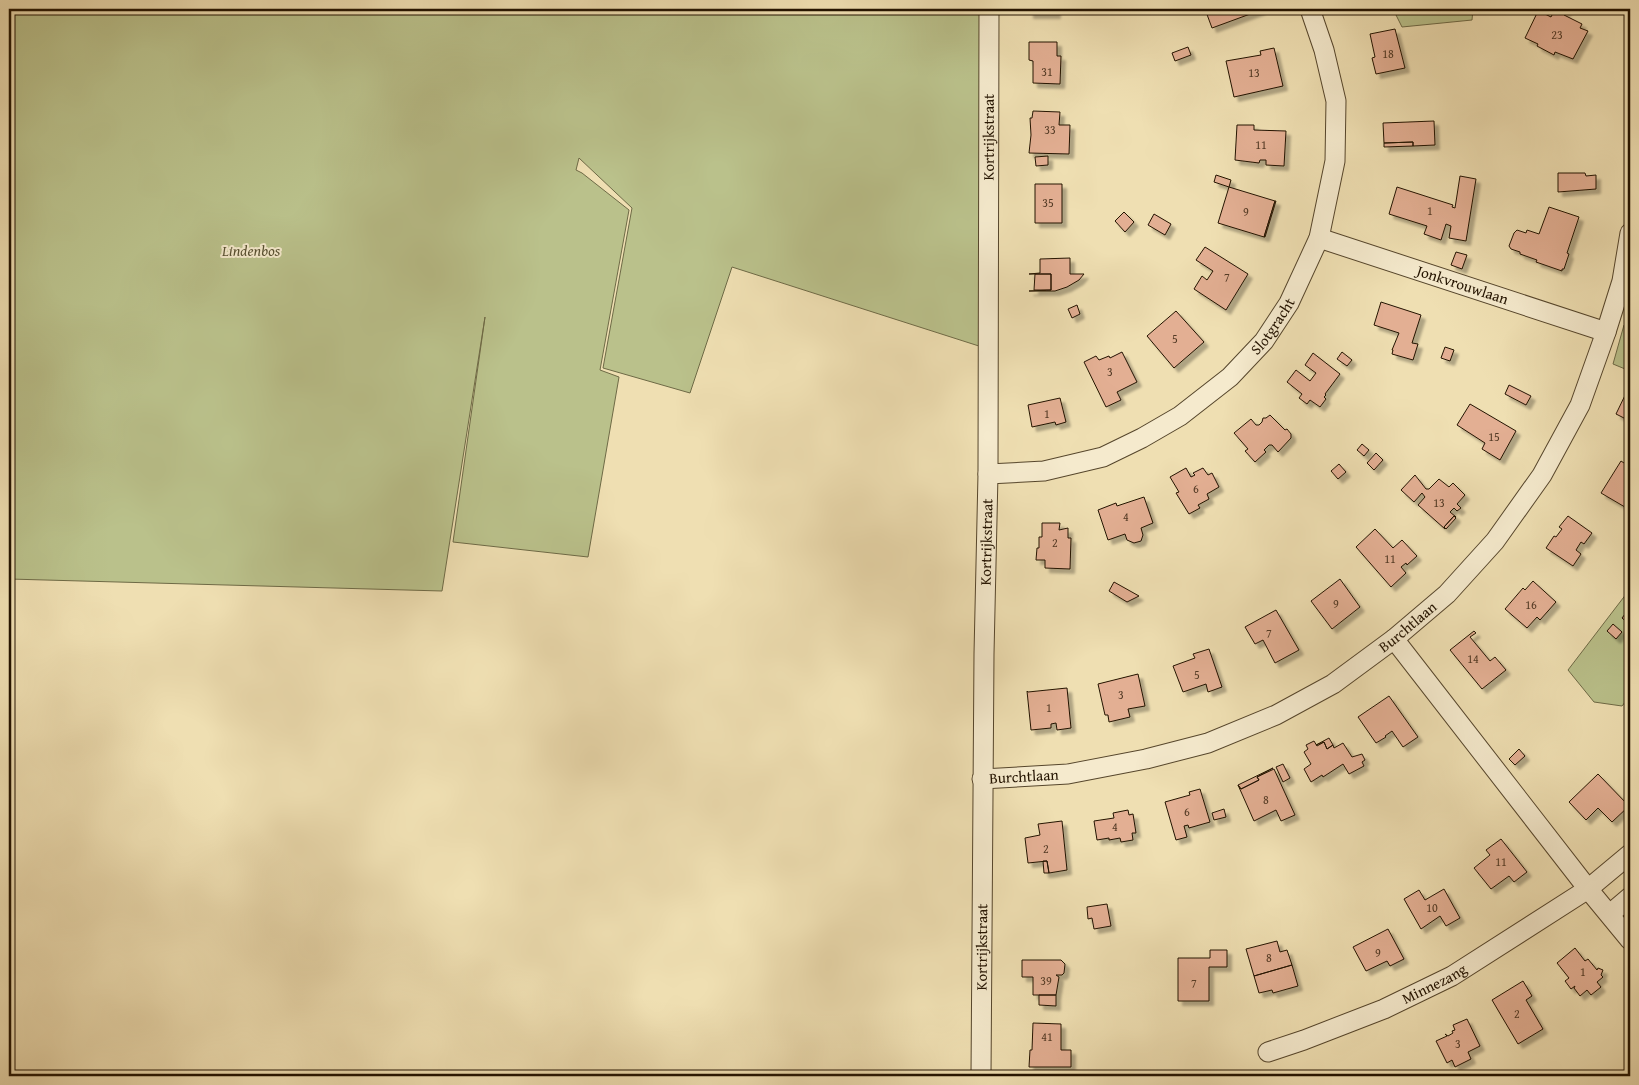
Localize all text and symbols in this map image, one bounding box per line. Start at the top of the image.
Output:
house number: 23 [1551,26,1563,43]
house number: 18 [1382,45,1394,62]
house number: 31 [1041,63,1053,80]
house number: 13 [1248,64,1260,81]
street label: Kortrijkstraat [978,93,999,181]
house number: 33 [1044,121,1056,138]
house number: 11 [1255,136,1267,153]
house number: 35 [1042,194,1054,211]
house number: 1 [1427,202,1433,219]
house number: 9 [1243,203,1249,220]
park label: Lindenbos [221,240,281,261]
street label: Jonkvrouwlaan [1412,259,1512,309]
house number: 7 [1224,269,1230,286]
street label: Slotgracht [1245,294,1300,359]
house number: 5 [1172,330,1178,347]
house number: 3 [1107,363,1113,380]
house number: 1 [1044,405,1050,422]
house number: 15 [1488,428,1500,445]
house number: 6 [1193,480,1199,497]
house number: 13 [1433,494,1445,511]
street label: Kortrijkstraat [975,498,997,586]
house number: 4 [1123,508,1129,525]
house number: 2 [1052,534,1058,551]
house number: 11 [1384,550,1396,567]
house number: 9 [1333,595,1339,612]
street label: Burchtlaan [1374,596,1441,657]
house number: 16 [1525,596,1537,613]
house number: 7 [1266,625,1272,642]
house number: 14 [1467,650,1479,667]
house number: 5 [1194,666,1200,683]
house number: 3 [1118,686,1124,703]
house number: 1 [1046,699,1052,716]
street label: Burchtlaan [989,764,1060,789]
house number: 8 [1263,791,1269,808]
house number: 6 [1184,803,1190,820]
house number: 4 [1112,818,1118,835]
house number: 2 [1043,840,1049,857]
house number: 11 [1495,853,1507,870]
house number: 10 [1426,899,1438,916]
street label: Kortrijkstraat [971,903,992,991]
house number: 9 [1375,944,1381,961]
house number: 8 [1266,949,1272,966]
street label: Minnezang [1398,958,1471,1009]
house number: 1 [1580,963,1586,980]
house number: 39 [1040,972,1052,989]
house number: 7 [1191,975,1197,992]
house number: 2 [1514,1005,1520,1022]
house number: 41 [1041,1028,1053,1045]
house number: 3 [1455,1035,1461,1052]

